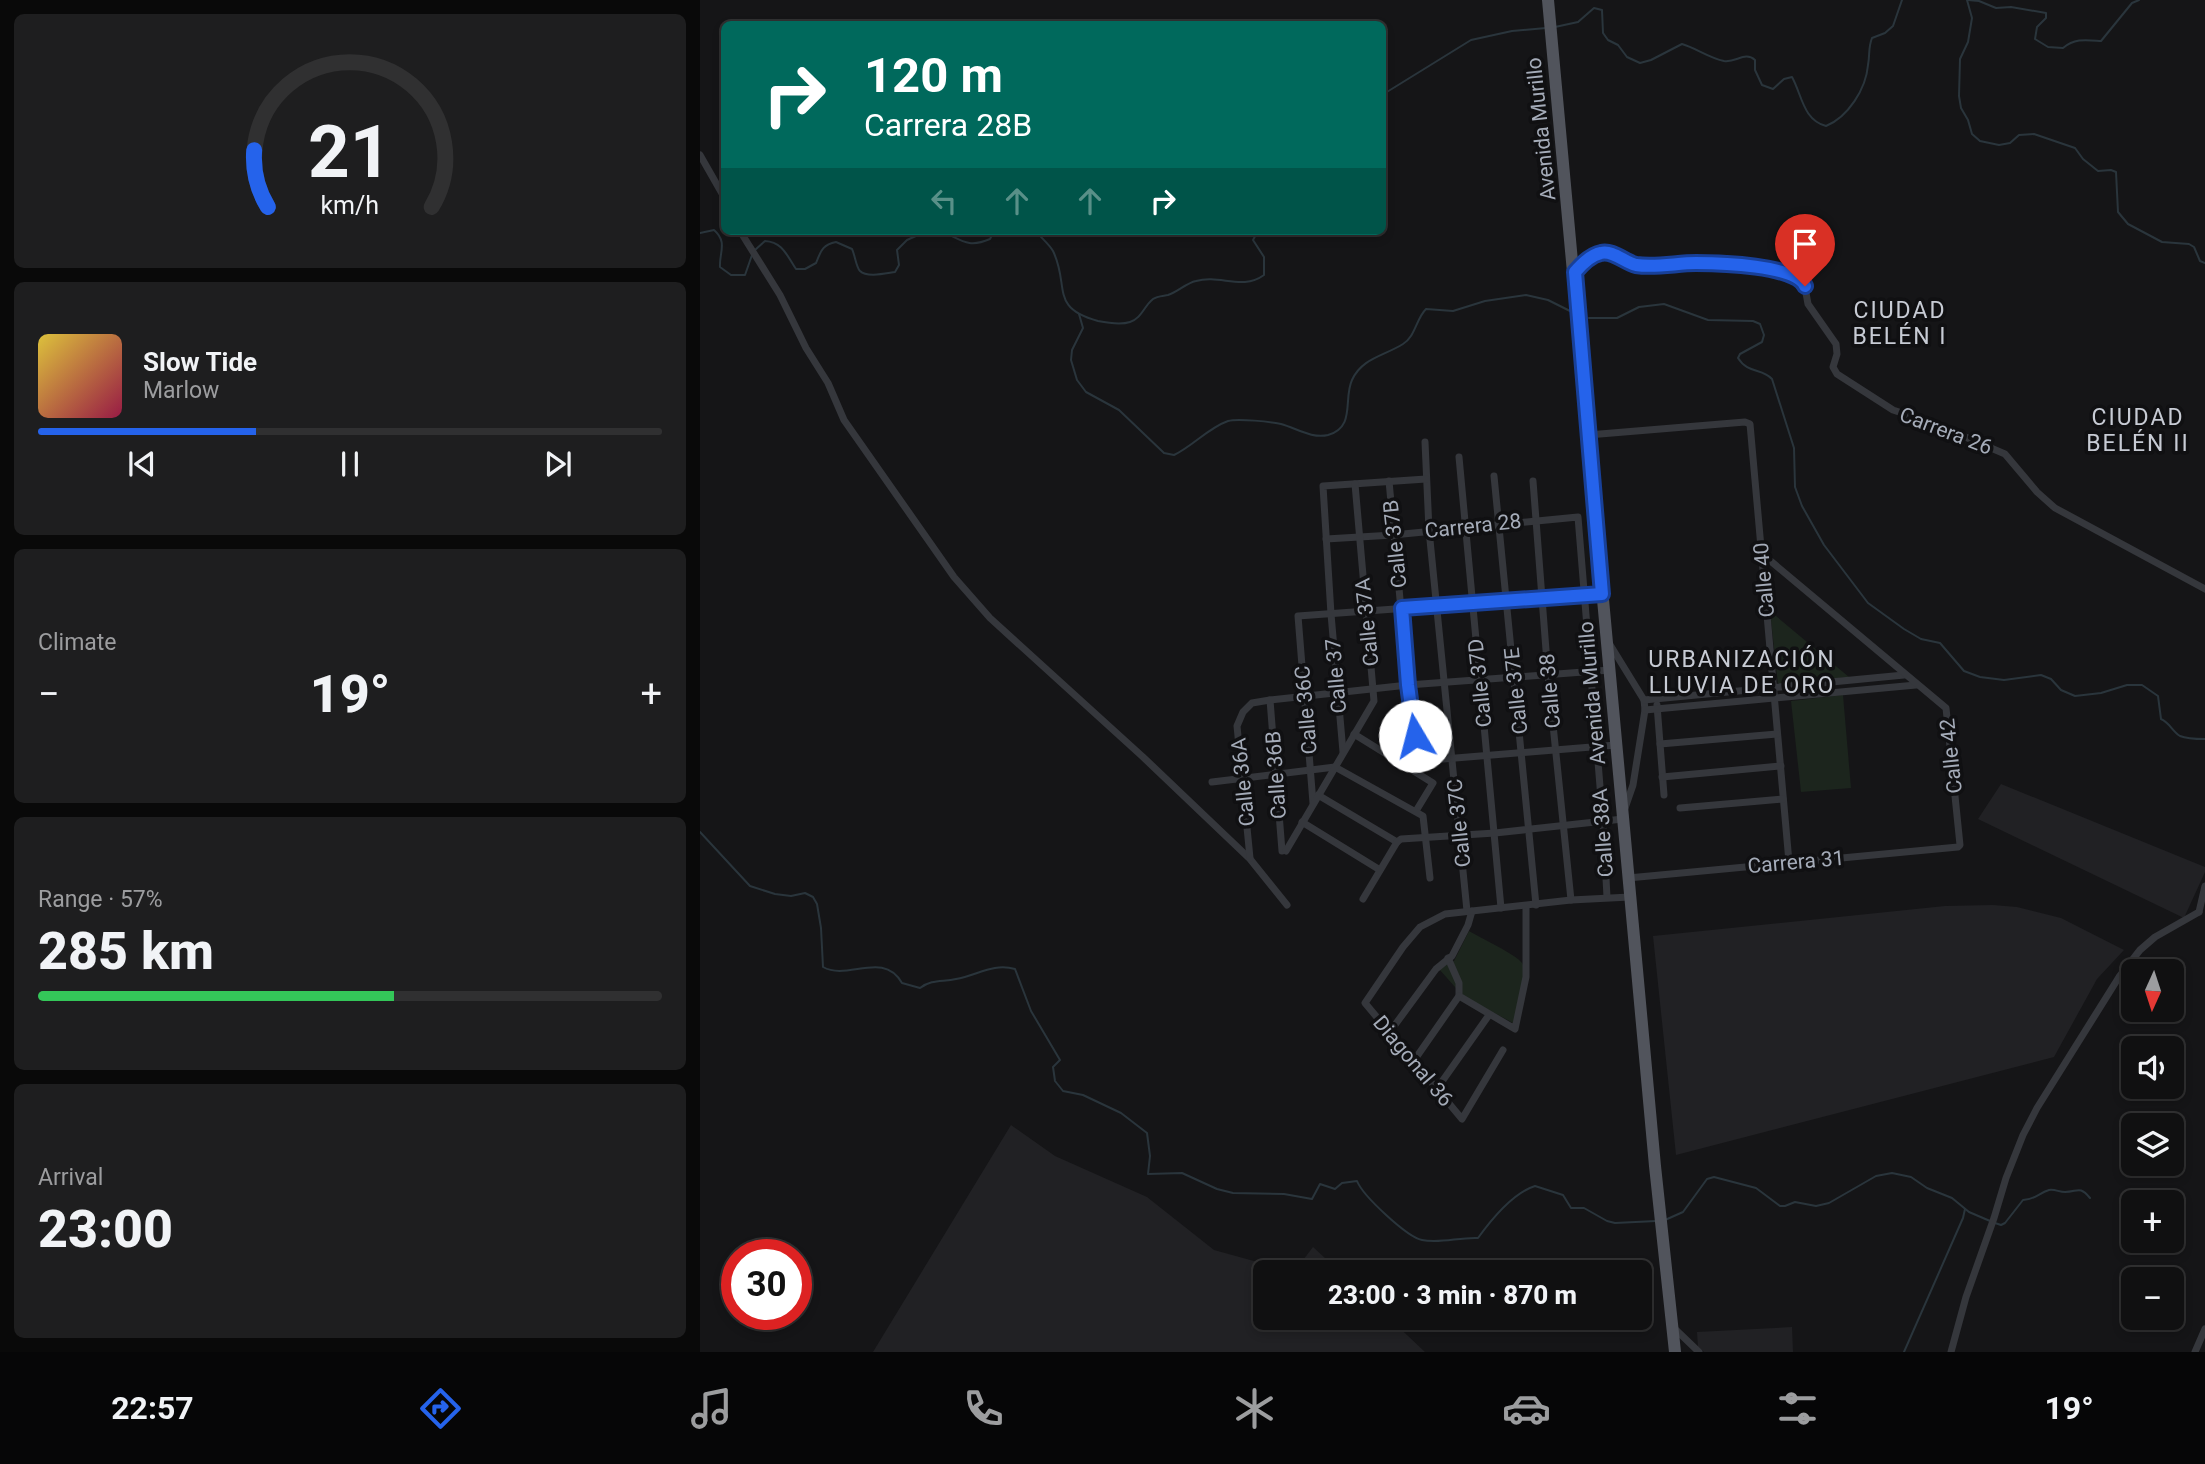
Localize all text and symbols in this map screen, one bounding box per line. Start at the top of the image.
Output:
text: 120 m [864,47,1003,104]
icon: right [749,49,840,140]
street label: Avenida Murillo [1522,56,1560,202]
text: Carrera 28B [864,106,1032,144]
text: 21 [308,109,392,195]
icon: left [925,182,963,220]
icon: ahead [998,182,1036,220]
icon: ahead [1071,182,1109,220]
icon: right [1144,182,1182,220]
text: km/h [321,191,379,220]
pin [1775,214,1835,286]
icon: arrive [1786,225,1824,263]
district label: CIUDAD BELÉN I [1852,297,1948,350]
text: Slow Tide [143,347,257,377]
text: Marlow [143,377,219,404]
street label: Carrera 26 [1896,402,1996,460]
district label: CIUDAD BELÉN II [2086,404,2190,457]
icon: previous [123,445,161,483]
icon: pause [331,445,369,483]
icon: next [539,445,577,483]
street label: Calle 37B [1378,499,1412,589]
street label: Carrera 28 [1423,509,1523,543]
street label: Calle 40 [1749,541,1779,619]
street label: Calle 37A [1350,576,1384,667]
street label: Avenida Murillo [1574,620,1610,766]
text: Climate [38,629,117,656]
street label: Calle 37 [1321,637,1351,715]
street label: Calle 37D [1463,637,1497,729]
district label: URBANIZACIÓN LLUVIA DE ORO [1648,645,1836,699]
street label: Calle 37E [1500,646,1532,736]
street label: Calle 38 [1535,652,1565,730]
text: 19° [310,664,390,725]
street label: Calle 36C [1290,665,1322,755]
text: − [38,672,60,716]
text: + [640,672,662,716]
position arrow [1378,699,1452,773]
street label: Calle 42 [1935,717,1967,795]
street label: Calle 36B [1261,730,1291,820]
street label: Calle 36A [1226,736,1260,827]
street label: Calle 37C [1442,778,1476,868]
street label: Calle 38A [1588,787,1618,878]
street label: Carrera 31 [1747,846,1845,878]
text: Range · 57% [38,886,163,913]
text: 285 km [38,921,214,982]
north arrow [2121,959,2184,1022]
map controls [2121,959,2184,1330]
street label: Diagonal 36 [1368,1011,1458,1111]
button: sound [2121,1036,2184,1099]
button: layers [2121,1113,2184,1176]
text: Arrival [38,1164,103,1191]
button: + [2121,1190,2184,1253]
text: 23:00 [38,1199,173,1260]
speed limit sign: 30 [721,1239,812,1330]
button: − [2121,1267,2184,1330]
text: 23:00 · 3 min · 870 m [1328,1280,1577,1310]
icon: directions [416,1384,465,1433]
icon: music [687,1384,736,1433]
icon: phone [959,1384,1008,1433]
icon: climate [1230,1384,1279,1433]
icon: car [1502,1384,1551,1433]
icon: filters [1773,1384,1822,1433]
text: 22:57 [111,1389,194,1427]
text: 19° [2045,1389,2094,1427]

